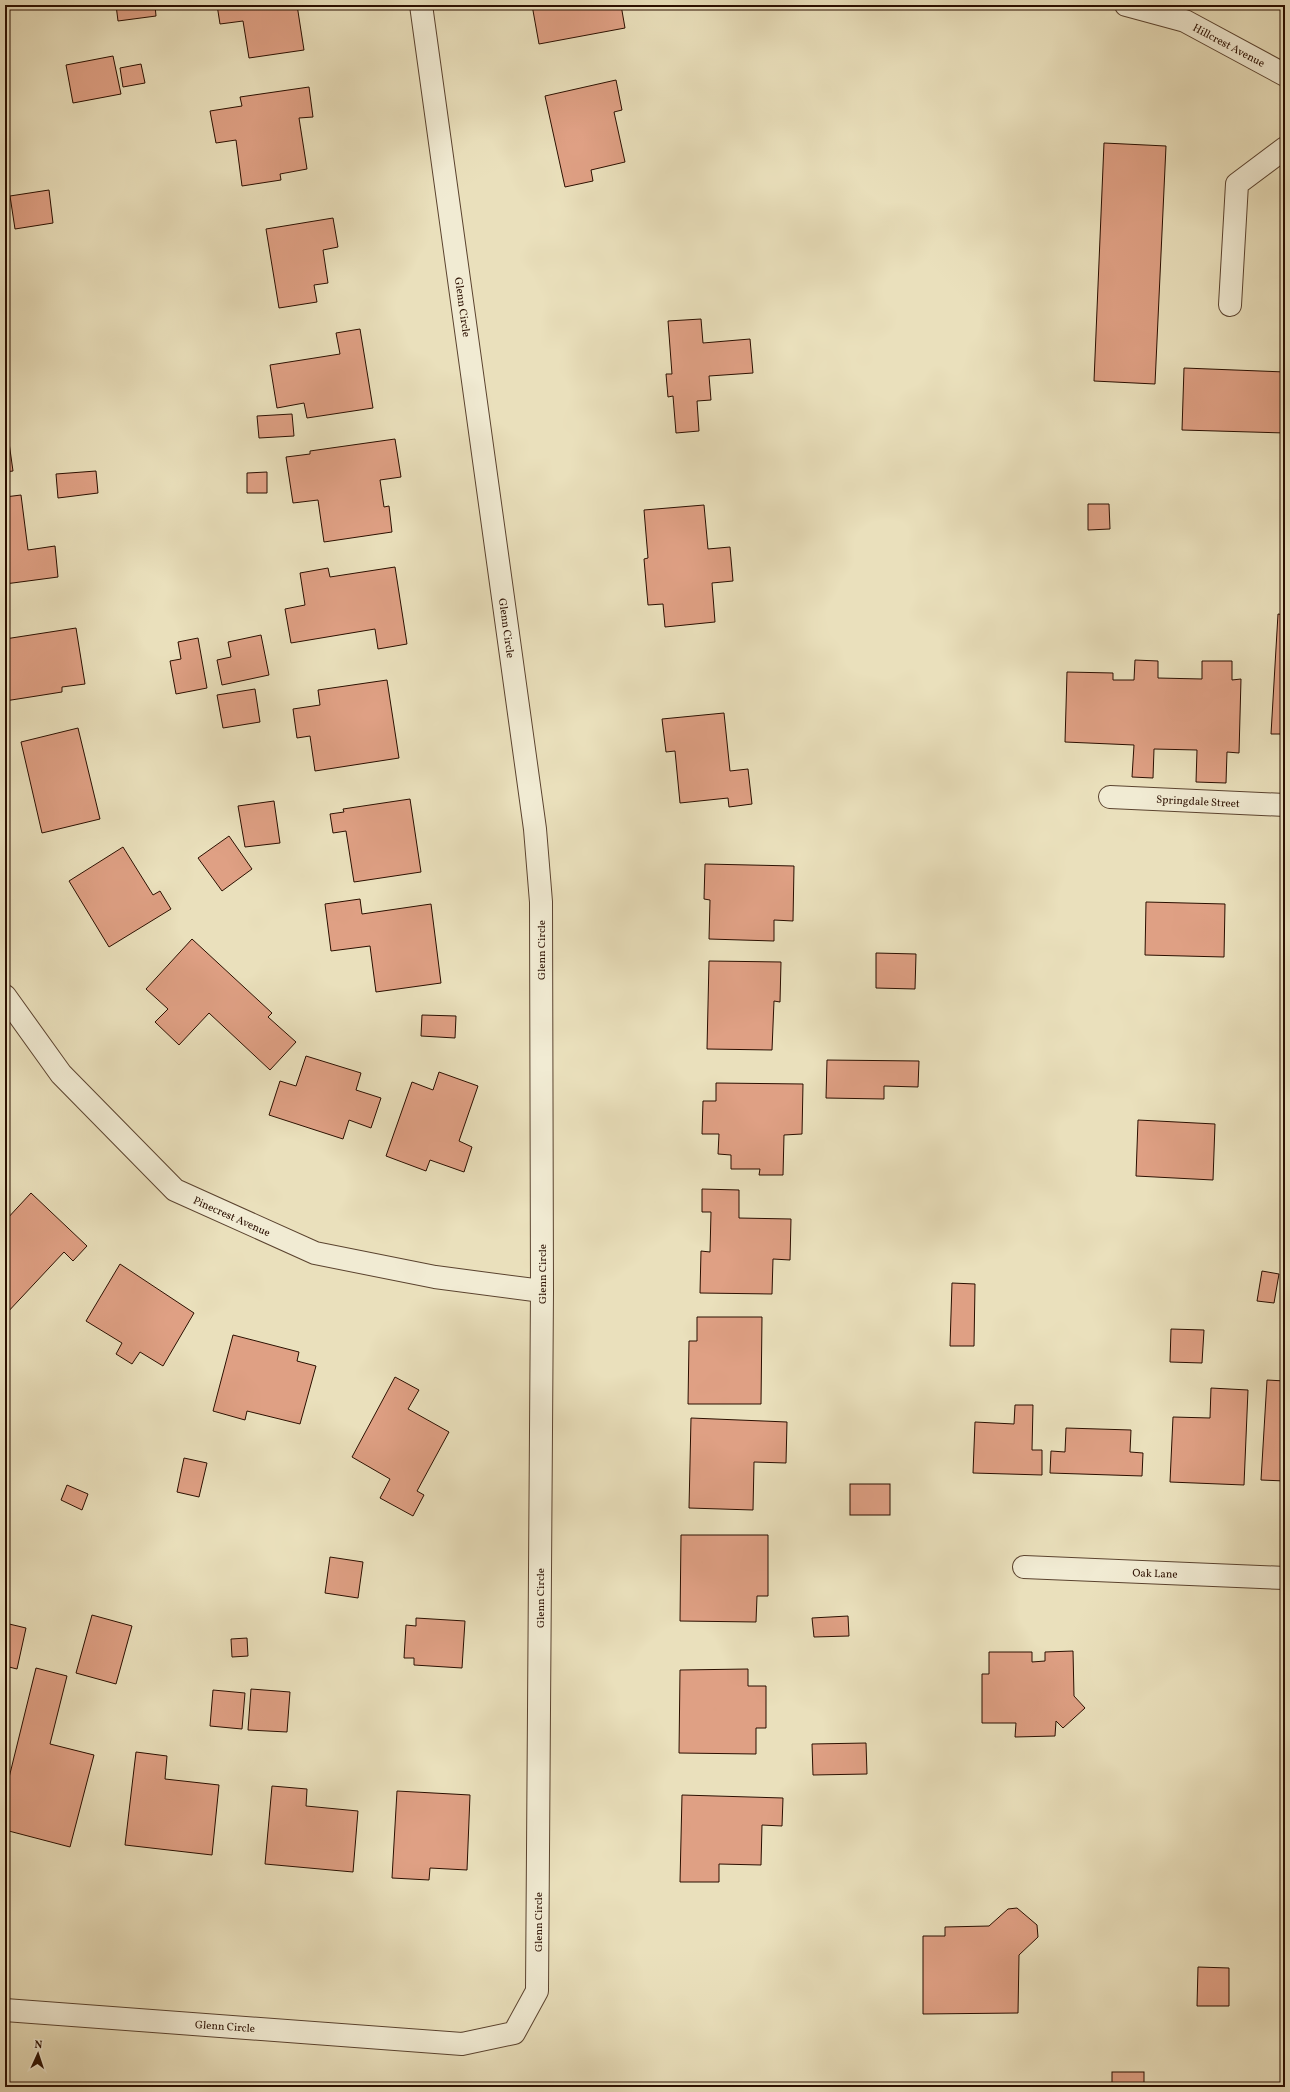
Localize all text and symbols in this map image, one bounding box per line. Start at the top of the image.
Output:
street label: Hillcrest Avenue [1190,21,1267,72]
street label: Glenn Circle [450,276,473,338]
street label: Glenn Circle [494,597,517,659]
street label: Springdale Street [1156,793,1240,812]
street label: Glenn Circle [535,920,550,980]
street label: Pinecrest Avenue [190,1194,272,1241]
street label: Glenn Circle [536,1244,551,1304]
street label: Oak Lane [1132,1566,1178,1583]
street label: Glenn Circle [534,1568,549,1628]
street label: Glenn Circle [532,1892,547,1952]
street label: Glenn Circle [194,2018,255,2037]
north arrow [18,2034,58,2074]
text: N [34,2038,43,2053]

